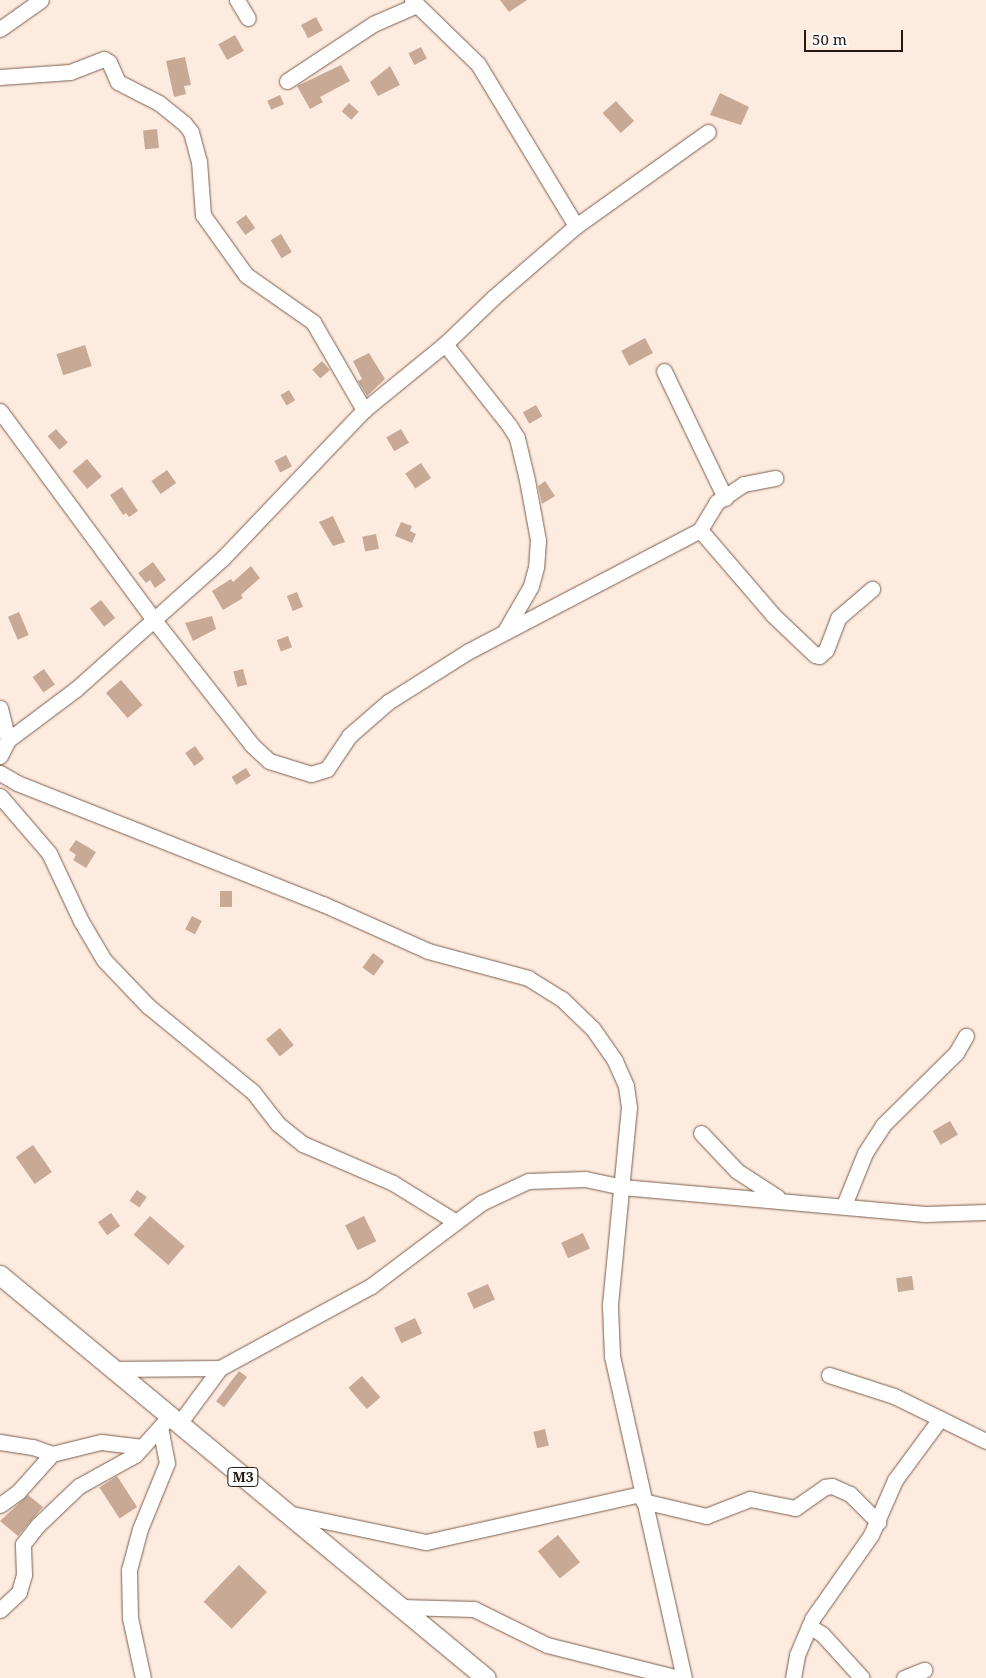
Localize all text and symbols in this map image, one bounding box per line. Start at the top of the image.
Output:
scale bar [806,20,905,52]
text: 50 m [812,29,847,49]
road number: M3 [227,1465,259,1488]

